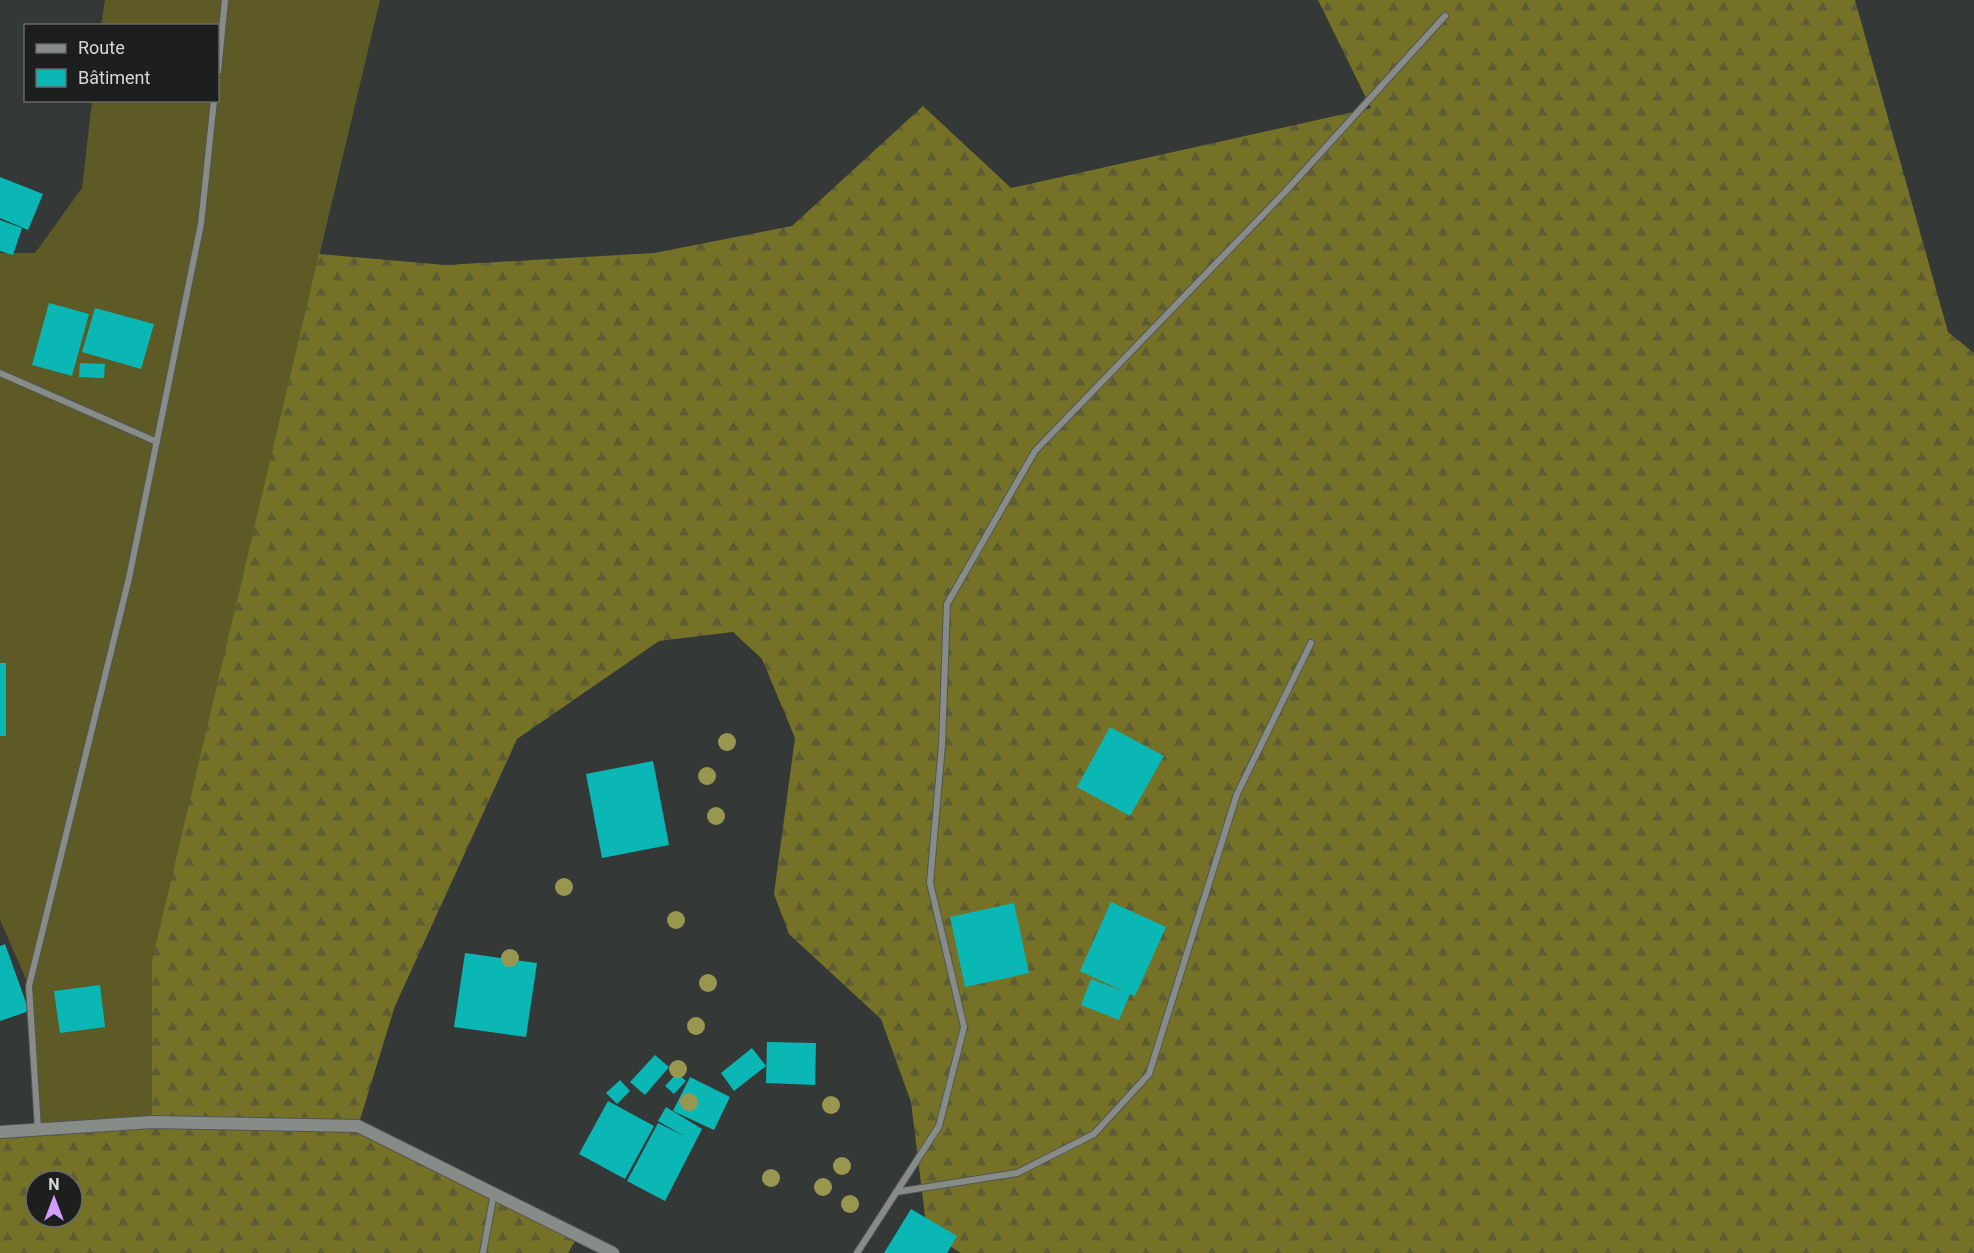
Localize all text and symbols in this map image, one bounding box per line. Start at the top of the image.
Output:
legend [24,24,219,102]
text: Route [78,37,125,58]
text: Bâtiment [78,67,151,88]
north arrow [24,1169,84,1229]
text: N [48,1175,60,1194]

